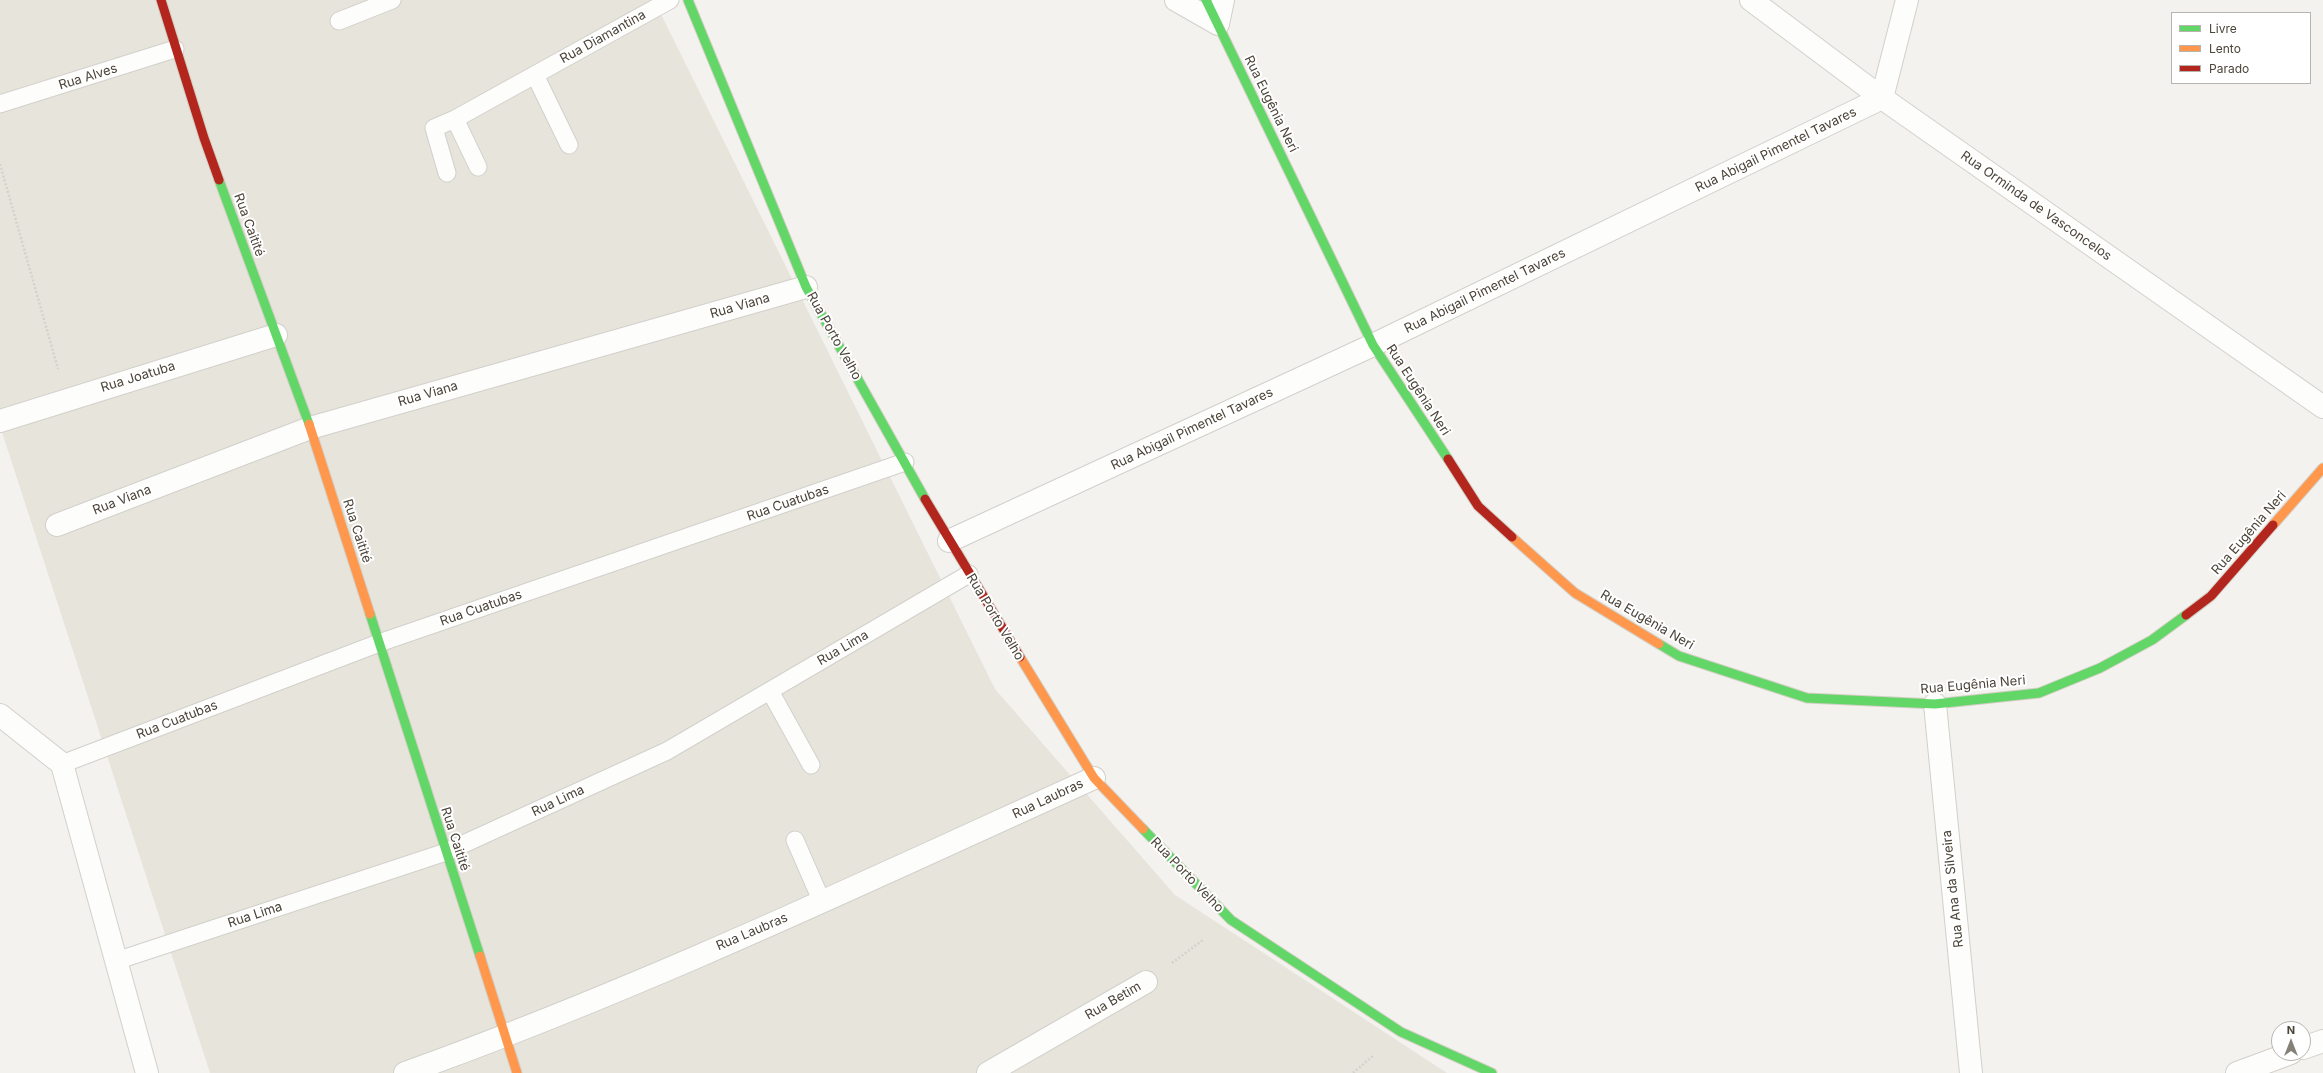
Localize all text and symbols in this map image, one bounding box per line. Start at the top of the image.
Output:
street label: Rua Diamantina [557,7,649,67]
legend [2171,12,2311,84]
text: Livre [2209,21,2237,36]
text: Lento [2209,41,2241,56]
street label: Rua Eugênia Neri [1241,53,1301,155]
street label: Rua Alves [57,61,119,93]
text: Parado [2209,61,2249,76]
street label: Rua Abigail Pimentel Tavares [1693,104,1859,196]
street label: Rua Orminda de Vasconcelos [1958,148,2114,264]
street label: Rua Caitité [230,191,268,259]
street label: Rua Abigail Pimentel Tavares [1402,245,1568,337]
street label: Rua Porto Velho [803,289,865,383]
street label: Rua Viana [708,290,772,322]
street label: Rua Eugênia Neri [1383,342,1453,438]
street label: Rua Joatuba [99,358,177,396]
street label: Rua Viana [396,378,460,410]
street label: Rua Abigail Pimentel Tavares [1108,385,1276,473]
street label: Rua Viana [91,482,153,518]
street label: Rua Cuatubas [745,482,831,524]
street label: Rua Eugênia Neri [2209,488,2289,578]
street label: Rua Caitité [339,497,375,565]
street label: Rua Porto Velho [963,571,1027,663]
street label: Rua Cuatubas [438,587,524,629]
street label: Rua Eugênia Neri [1597,587,1697,653]
street label: Rua Lima [815,627,871,669]
street label: Rua Eugênia Neri [1920,673,2026,697]
street label: Rua Cuatubas [134,697,220,743]
street label: Rua Laubras [1010,776,1086,822]
street label: Rua Lima [529,782,587,820]
street label: Rua Caitité [437,805,473,873]
street label: Rua Ana da Silveira [1939,829,1967,949]
street label: Rua Porto Velho [1147,834,1227,916]
street label: Rua Lima [226,899,284,931]
street label: Rua Laubras [714,910,790,954]
street label: Rua Betim [1082,979,1144,1023]
north arrow [2271,1021,2311,1061]
text: N [2287,1023,2295,1037]

